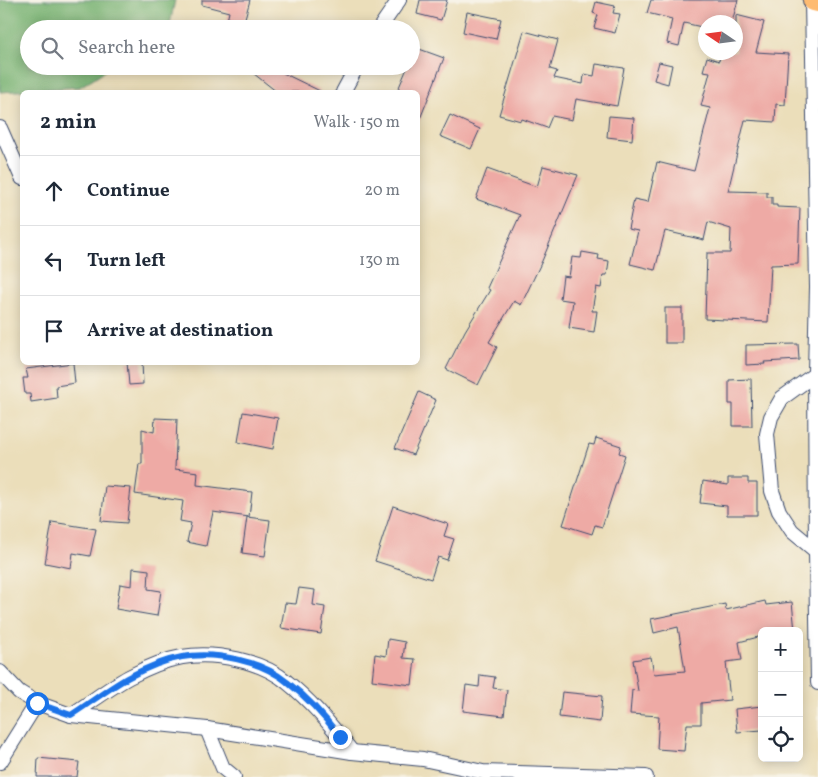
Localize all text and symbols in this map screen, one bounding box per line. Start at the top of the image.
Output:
north arrow [698,15,743,60]
search box [20,20,420,75]
icon: search [38,34,66,62]
text: Search here [78,35,175,61]
text: 2 min [40,108,97,137]
text: Walk · 150 m [314,112,400,134]
icon: ahead [40,177,68,205]
text: Continue [87,178,170,204]
text: 20 m [365,180,400,202]
icon: left [40,247,68,275]
text: Turn left [87,248,166,274]
text: 130 m [359,250,400,272]
icon: arrive [40,317,68,345]
text: Arrive at destination [87,318,273,344]
map controls [758,627,803,762]
button: + [758,627,803,672]
button: − [758,672,803,717]
route start [26,692,49,715]
button: locate [758,717,803,762]
route end [329,726,352,749]

